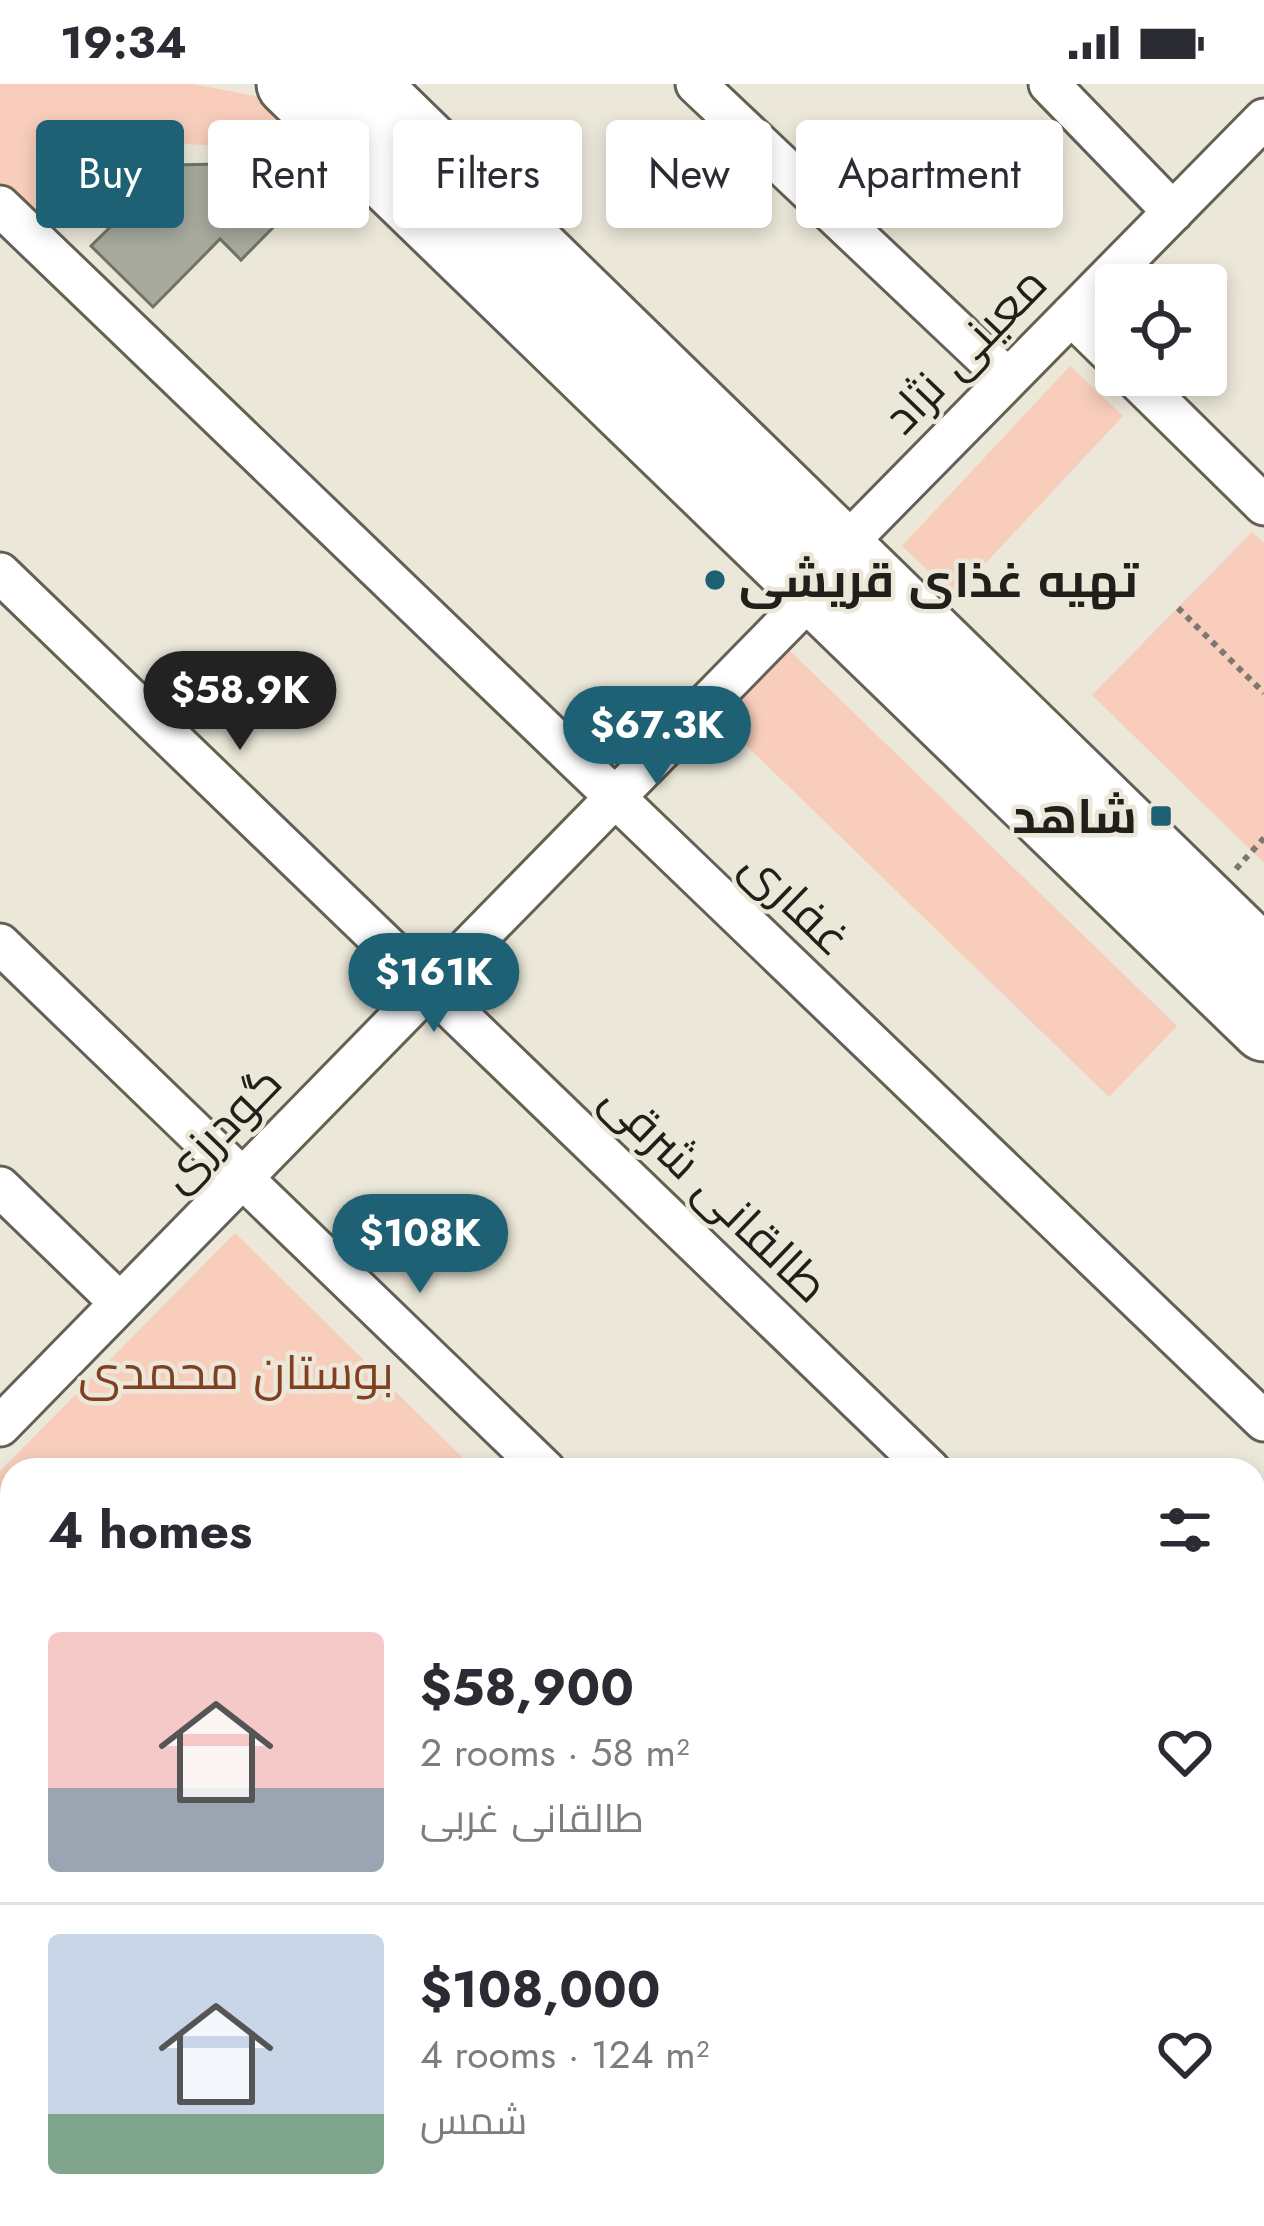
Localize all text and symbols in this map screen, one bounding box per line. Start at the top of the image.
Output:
text: 19:34 [60,10,187,75]
chip: Buy [36,120,184,228]
chip: Rent [208,120,369,228]
chip: Filters [393,120,582,228]
chip: New [606,120,772,228]
chip: Apartment [796,120,1063,228]
street label: معینی نژاد [867,251,1063,449]
map controls [1095,264,1227,396]
button: locate [1095,264,1227,396]
place label: تهیه غذای قریشی [739,546,1140,615]
marker: تهیه غذای قریشی [702,567,728,593]
pin: $58.9K [142,651,338,753]
text: $58.9K [170,661,310,718]
pin: $67.3K [559,686,755,788]
text: $67.3K [590,696,724,753]
place label: شاهد [1012,782,1137,851]
marker: شاهد [1148,803,1174,829]
street label: غفاری [726,832,866,972]
pin: $161K [350,933,518,1035]
text: $161K [375,943,493,1000]
street label: گودرزی [143,1050,297,1206]
street label: طالقانی شرقی [586,1065,844,1319]
pin: $108K [336,1194,504,1296]
text: $108K [359,1204,481,1261]
park label: بوستان محمدی [78,1338,394,1407]
text: 4 homes [48,1493,252,1567]
icon: filters [1152,1497,1218,1563]
text: $58,900 [420,1650,634,1724]
icon: home [144,1680,288,1824]
icon: heart [1152,1719,1218,1785]
text: 2 rooms · 58 m² [420,1724,689,1781]
text: طالقانی غربی [420,1790,644,1847]
text: $108,000 [420,1952,660,2026]
icon: home [144,1982,288,2126]
icon: heart [1152,2021,1218,2087]
text: 4 rooms · 124 m² [420,2026,709,2083]
text: شمس [420,2092,527,2149]

